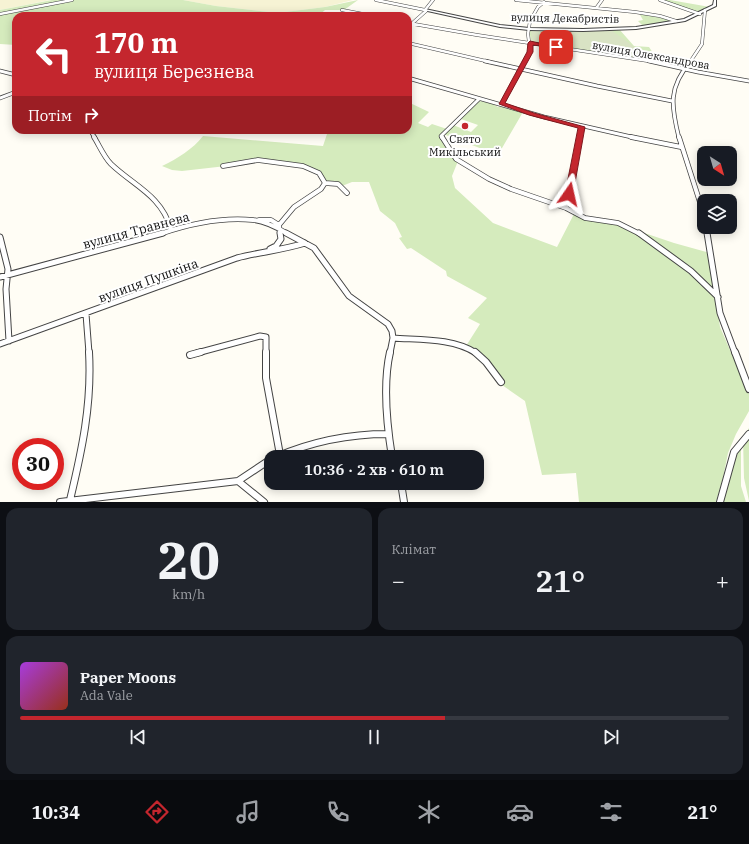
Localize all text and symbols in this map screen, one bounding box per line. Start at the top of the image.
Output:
street label: вулиця Декабристів [511,10,619,26]
text: 170 m [94,24,178,61]
icon: left [28,28,80,80]
pin [539,30,573,64]
icon: arrive [545,36,567,58]
street label: вулиця Олександрова [591,38,711,72]
text: вулиця Березнева [94,60,254,83]
icon: right [80,104,102,126]
text: Потім [28,106,72,125]
marker: Свято Микільський [460,121,470,131]
place label: Свято Микільський [429,132,501,159]
north arrow [697,146,737,186]
map controls [697,146,737,234]
position arrow [548,173,590,215]
button: layers [697,194,737,234]
street label: вулиця Травнева [81,208,191,253]
street label: вулиця Пушкіна [96,255,200,306]
speed limit sign: 30 [12,438,64,490]
text: 10:36 · 2 хв · 610 m [304,460,444,479]
text: 20 [158,526,220,593]
text: Клімат [392,541,436,558]
text: 21° [535,561,585,600]
text: − [392,566,405,595]
text: + [716,566,729,595]
text: km/h [172,586,205,603]
text: Paper Moons [80,668,176,687]
text: Ada Vale [80,687,133,704]
icon: previous [127,726,149,748]
icon: pause [363,726,385,748]
icon: next [600,726,622,748]
icon: directions [143,798,171,826]
icon: music [234,798,262,826]
icon: phone [324,798,352,826]
icon: climate [415,798,443,826]
icon: car [506,798,534,826]
icon: filters [597,798,625,826]
text: 10:34 [31,801,80,824]
text: 21° [688,801,718,824]

